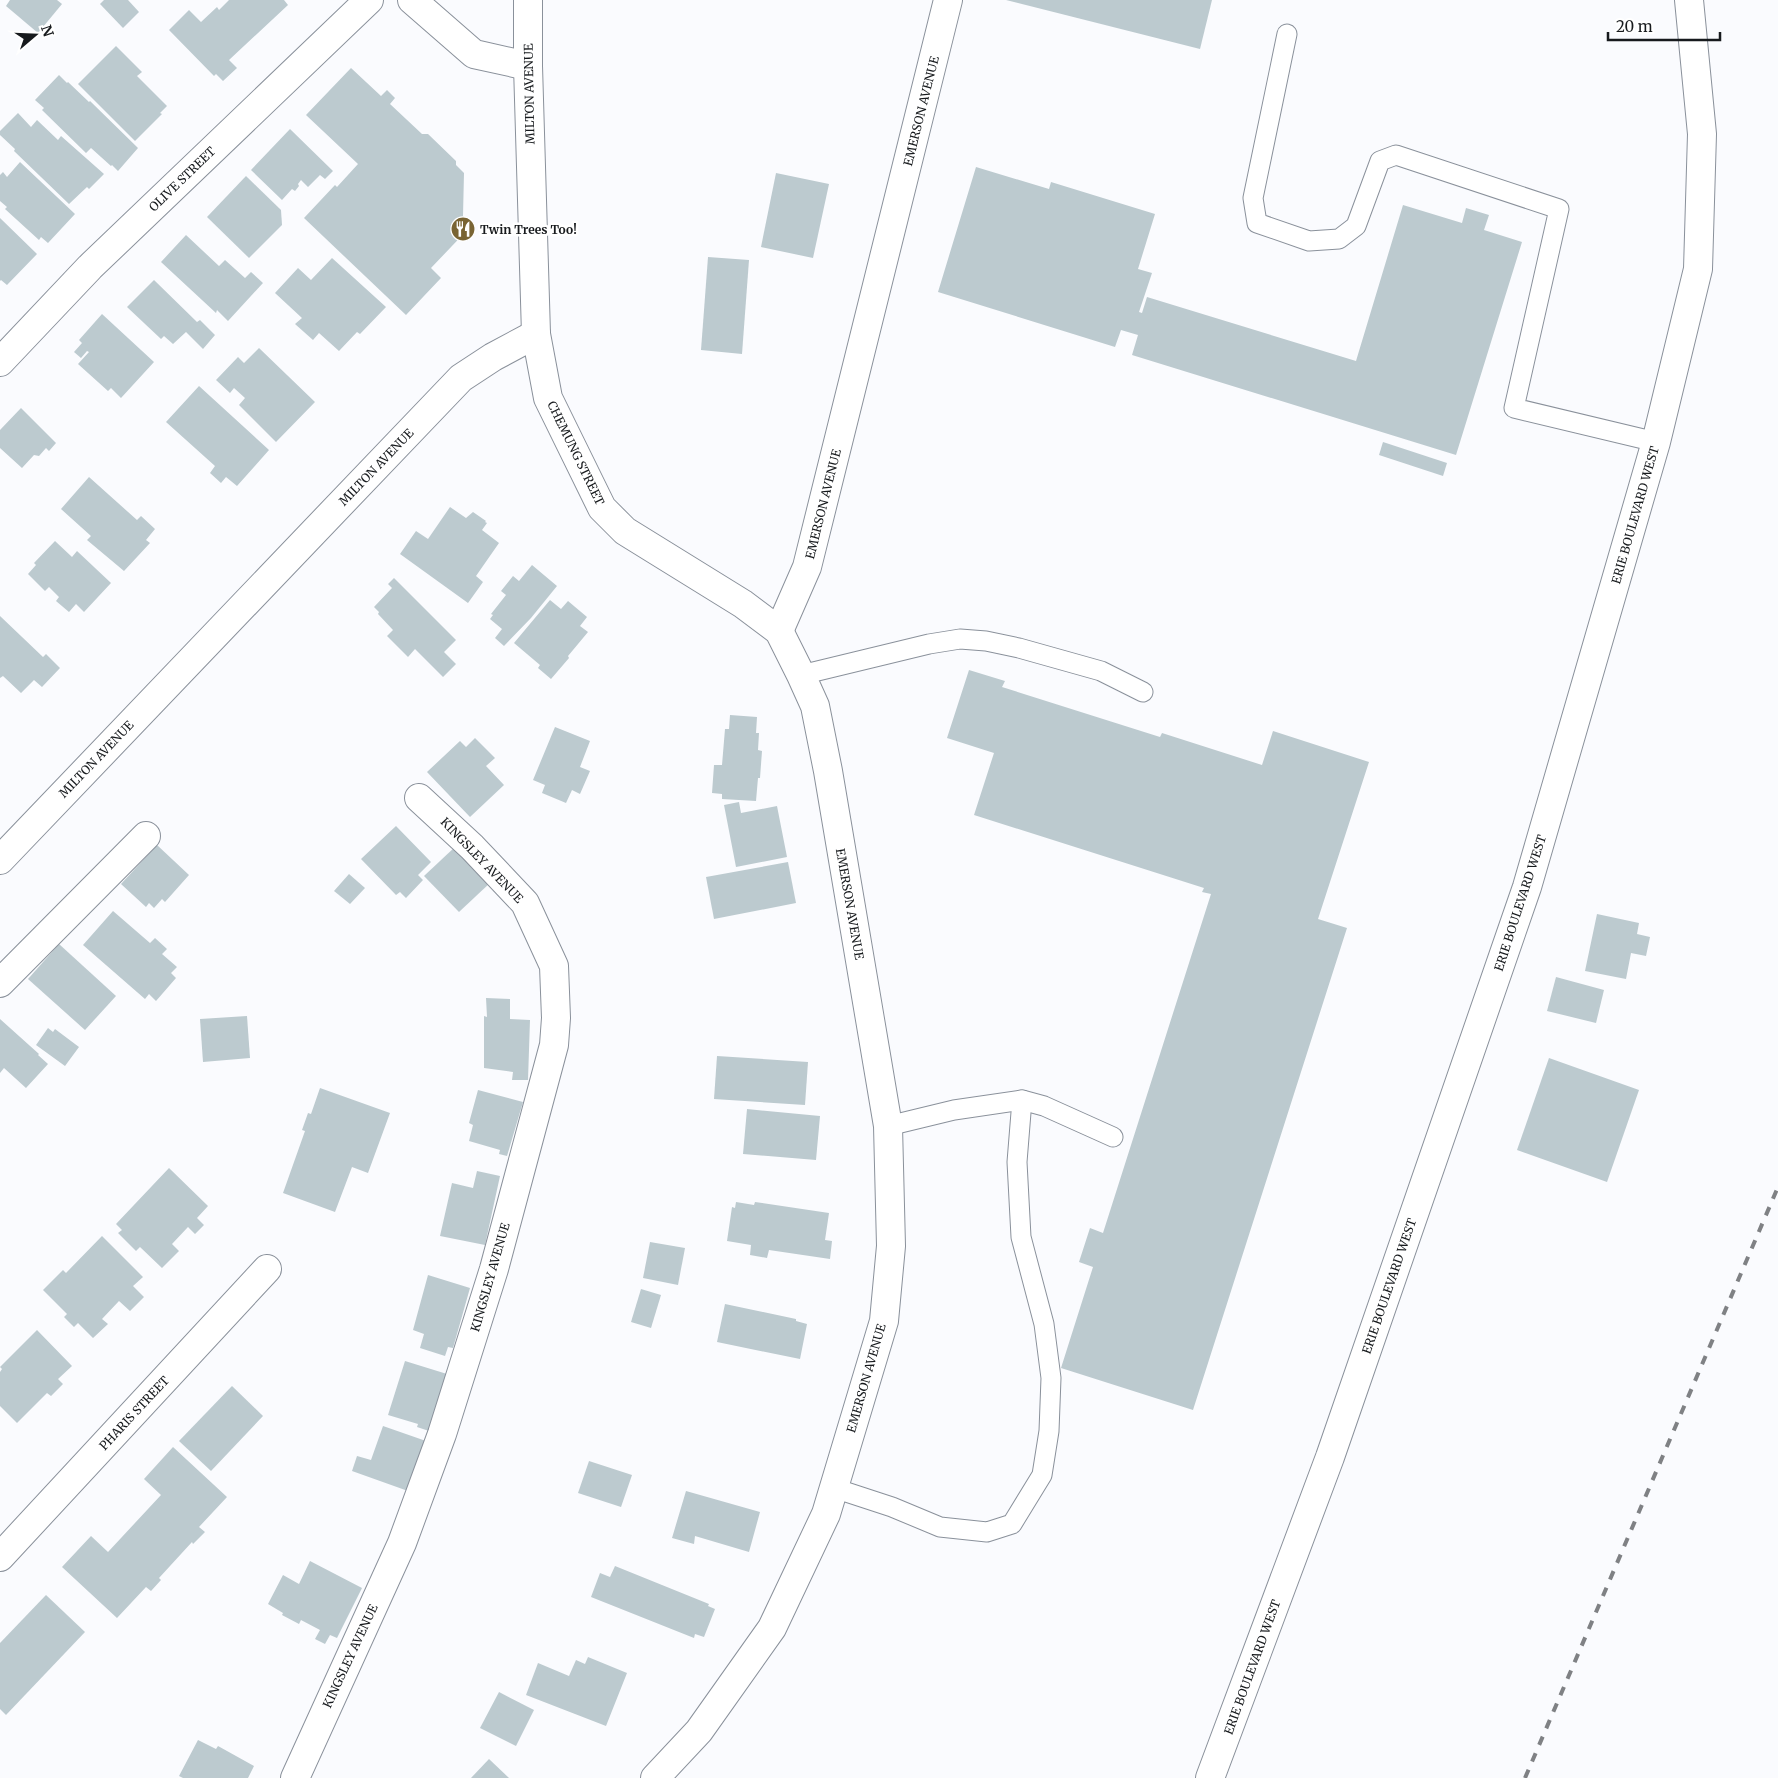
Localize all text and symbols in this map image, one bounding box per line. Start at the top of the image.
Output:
north arrow [10,10,60,60]
scale bar [1608,10,1720,42]
text: 20 m [1616,17,1653,36]
text: N [37,23,58,39]
street label: MILTON AVENUE [521,43,537,145]
street label: EMERSON AVENUE [900,54,942,167]
street label: OLIVE STREET [146,143,219,214]
restaurant icon: Twin Trees Too! [450,216,476,242]
place label: Twin Trees Too! [480,222,577,237]
street label: CHEMUNG STREET [544,398,608,508]
street label: MILTON AVENUE [336,425,417,508]
street label: ERIE BOULEVARD WEST [1608,444,1662,586]
street label: EMERSON AVENUE [802,447,844,560]
street label: MILTON AVENUE [56,717,137,800]
street label: KINGSLEY AVENUE [437,814,527,906]
street label: ERIE BOULEVARD WEST [1491,832,1549,973]
street label: EMERSON AVENUE [833,847,867,961]
street label: ERIE BOULEVARD WEST [1359,1216,1419,1356]
street label: KINGSLEY AVENUE [467,1220,513,1333]
street label: EMERSON AVENUE [843,1321,889,1434]
street label: PHARIS STREET [96,1373,172,1453]
street label: ERIE BOULEVARD WEST [1221,1597,1284,1736]
street label: KINGSLEY AVENUE [319,1601,381,1710]

